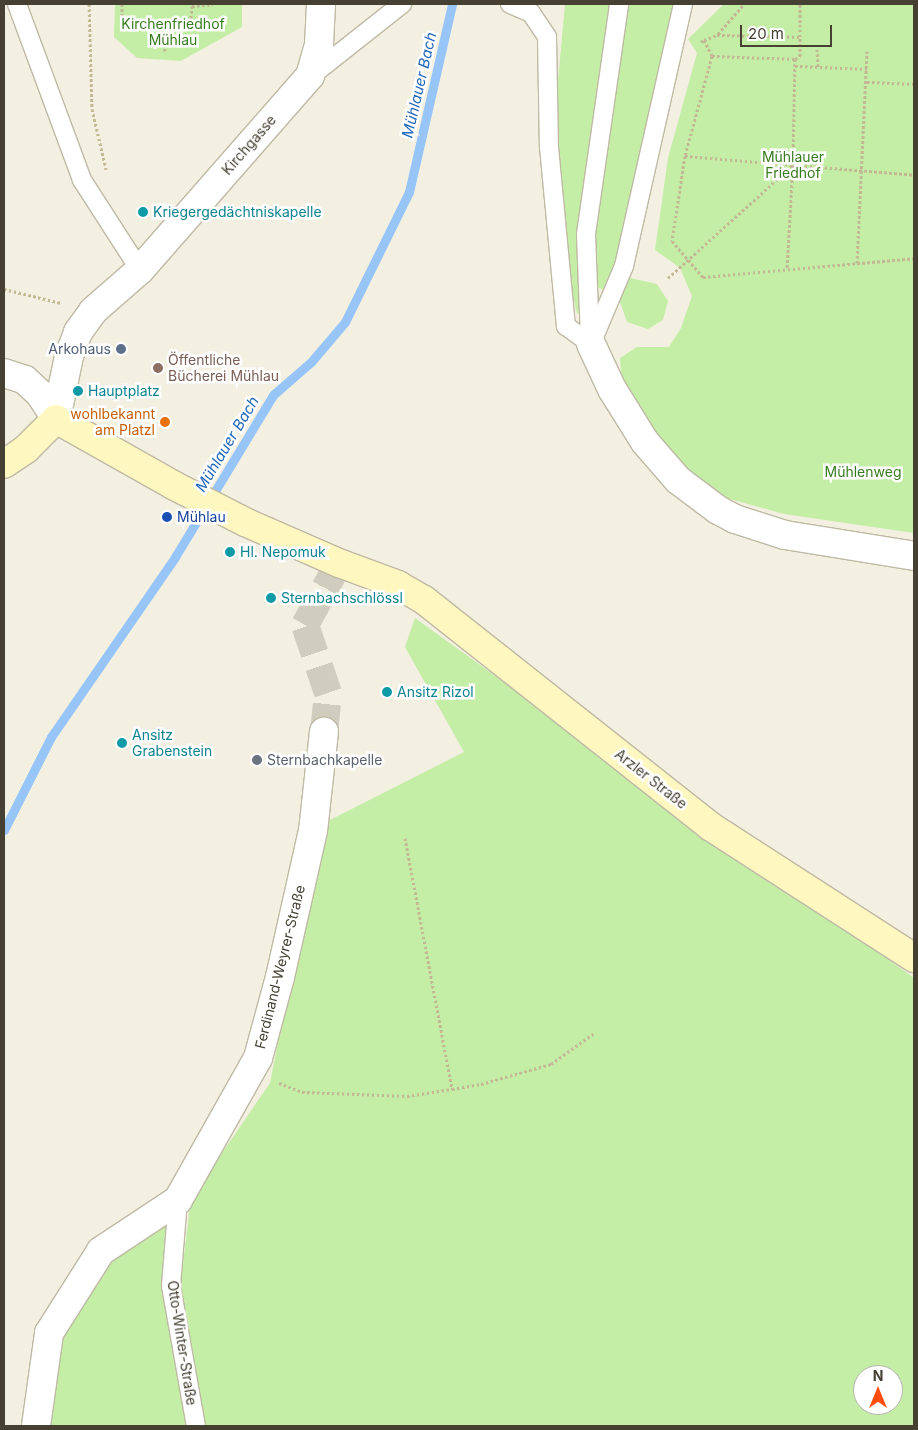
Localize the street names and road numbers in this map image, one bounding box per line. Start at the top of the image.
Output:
street label: Kirchgasse [218,112,280,178]
street label: Arzler Straße [612,746,690,812]
street label: Ferdinand-Weyrer-Straße [251,883,309,1051]
street label: Otto-Winter-Straße [164,1279,200,1407]

